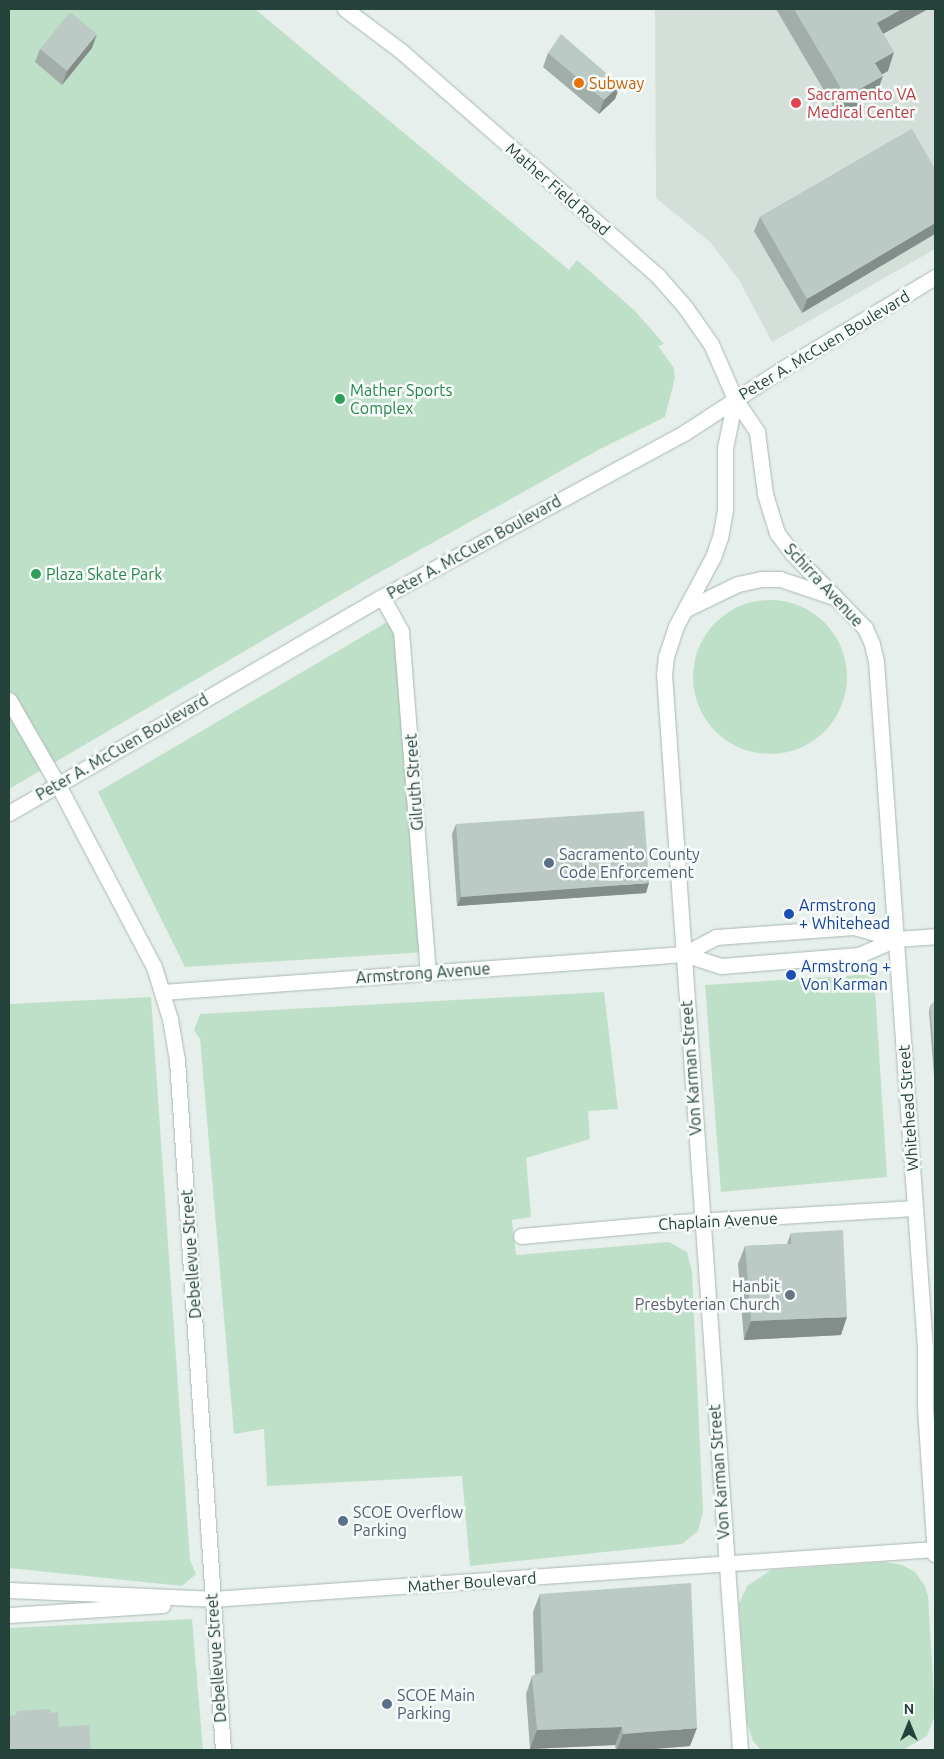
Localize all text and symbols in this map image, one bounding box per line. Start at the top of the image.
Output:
place label: Subway [589,73,644,93]
marker: Subway [573,77,585,89]
place label: Sacramento VA Medical Center [807,84,916,122]
marker: Sacramento VA Medical Center [789,96,803,110]
street label: Mather Field Road [502,139,614,239]
street label: Peter A. McCuen Boulevard [735,286,913,404]
place label: Mather Sports Complex [350,380,453,418]
marker: Mather Sports Complex [334,393,346,405]
street label: Peter A. McCuen Boulevard [384,491,564,603]
street label: Schirra Avenue [781,539,867,631]
place label: Plaza Skate Park [46,564,162,584]
marker: Plaza Skate Park [30,568,42,580]
street label: Peter A. McCuen Boulevard [32,690,212,804]
street label: Gilruth Street [401,733,427,831]
place label: Sacramento County Code Enforcement [559,844,700,882]
marker: Sacramento County Code Enforcement [543,857,555,869]
place label: Armstrong + Whitehead [799,895,890,933]
marker: Armstrong + Whitehead [783,908,795,920]
place label: Armstrong + Von Karman [801,956,891,994]
street label: Armstrong Avenue [355,959,491,987]
marker: Armstrong + Von Karman [785,969,797,981]
street label: Von Karman Street [677,1000,705,1136]
street label: Whitehead Street [894,1044,922,1172]
street label: Debellevue Street [177,1189,205,1319]
street label: Chaplain Avenue [658,1208,778,1234]
place label: Hanbit Presbyterian Church [635,1276,780,1314]
marker: Hanbit Presbyterian Church [784,1289,796,1301]
street label: Von Karman Street [705,1404,733,1540]
place label: SCOE Overflow Parking [353,1502,463,1540]
marker: SCOE Overflow Parking [337,1515,349,1527]
street label: Mather Boulevard [407,1568,537,1596]
street label: Debellevue Street [202,1593,230,1723]
place label: SCOE Main Parking [397,1685,475,1723]
marker: SCOE Main Parking [381,1698,393,1710]
north arrow [884,1699,934,1749]
text: N [904,1701,914,1717]

